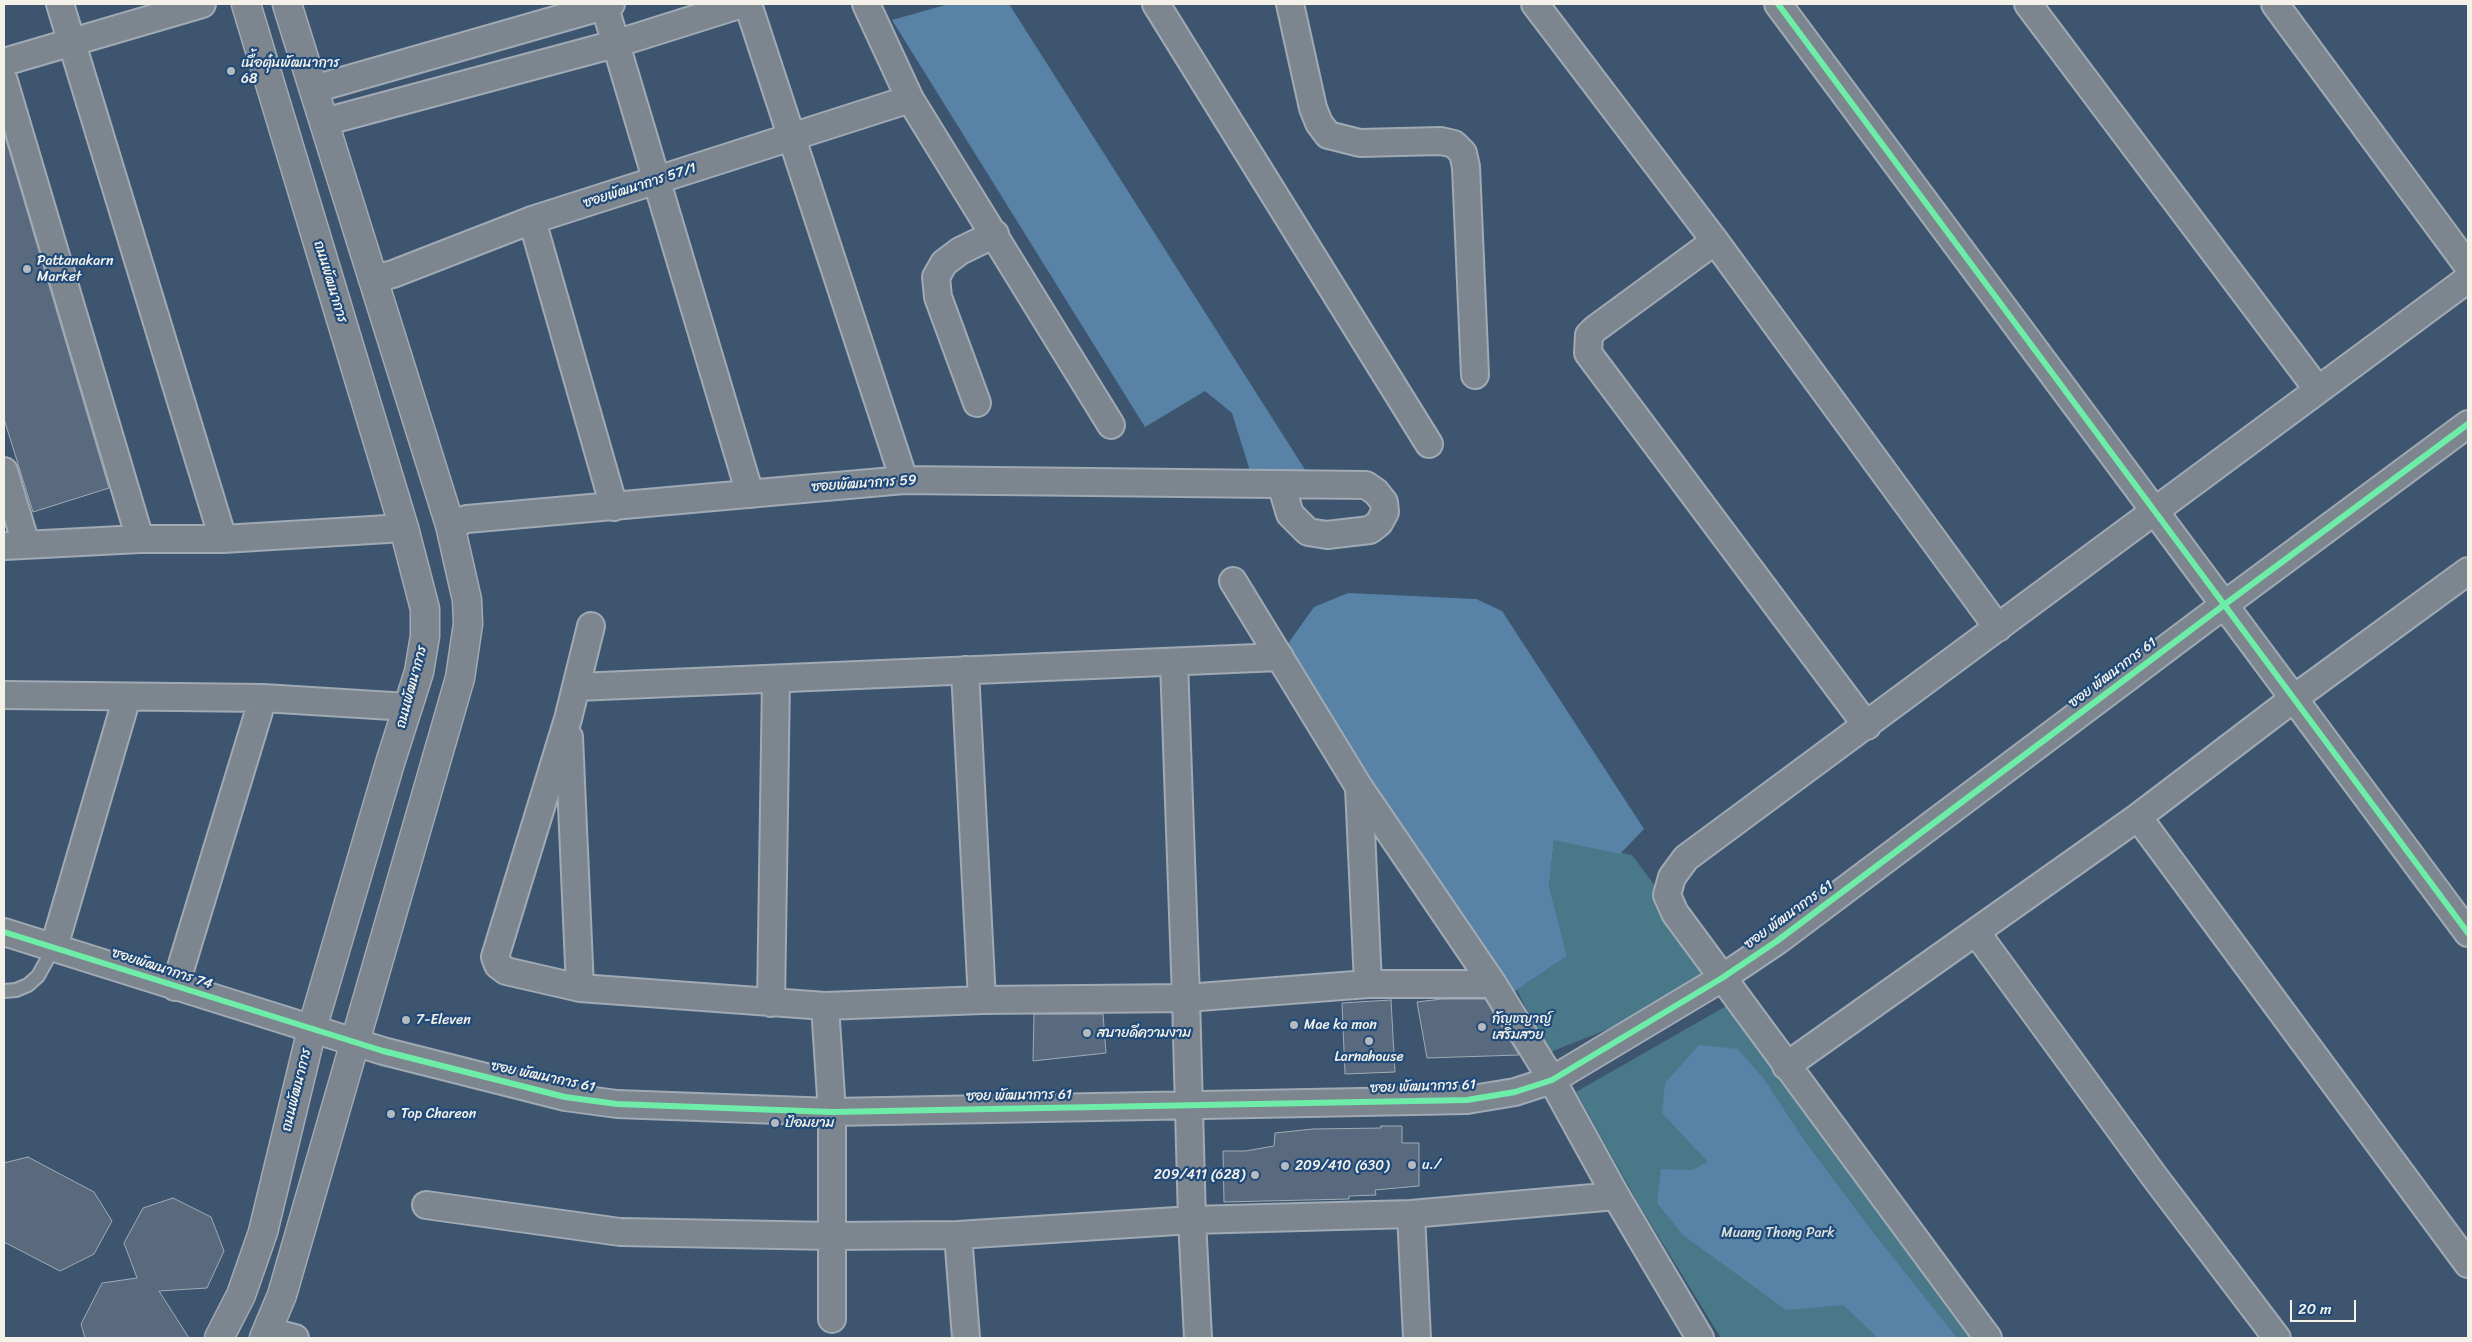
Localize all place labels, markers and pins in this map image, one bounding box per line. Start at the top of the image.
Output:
place label: เนื้อตุ๋นพัฒนาการ 68 [241,55,340,88]
marker: เนื้อตุ๋นพัฒนาการ 68 [225,65,237,77]
place label: Pattanakarn Market [37,253,113,286]
marker: Pattanakarn Market [21,263,33,275]
place label: กัญชญาญ์ เสริมสวย [1492,1011,1552,1044]
place label: 7-Eleven [416,1012,471,1028]
marker: 7-Eleven [400,1014,412,1026]
place label: Mae ka mon [1304,1017,1377,1033]
marker: Mae ka mon [1288,1019,1300,1031]
marker: กัญชญาญ์ เสริมสวย [1476,1021,1488,1033]
place label: สบายดีความงาม [1097,1025,1191,1041]
marker: สบายดีความงาม [1081,1027,1093,1039]
marker: Larnahouse [1363,1035,1375,1047]
place label: Larnahouse [1334,1049,1404,1065]
place label: Top Chareon [401,1106,476,1122]
marker: Top Chareon [385,1108,397,1120]
place label: ป้อมยาม [785,1115,834,1131]
marker: ป้อมยาม [769,1117,781,1129]
place label: u./ [1422,1157,1441,1173]
place label: 209/410 (630) [1295,1158,1389,1174]
marker: u./ [1406,1159,1418,1171]
marker: 209/410 (630) [1279,1160,1291,1172]
place label: 209/411 (628) [1154,1167,1245,1183]
marker: 209/411 (628) [1249,1169,1261,1181]

